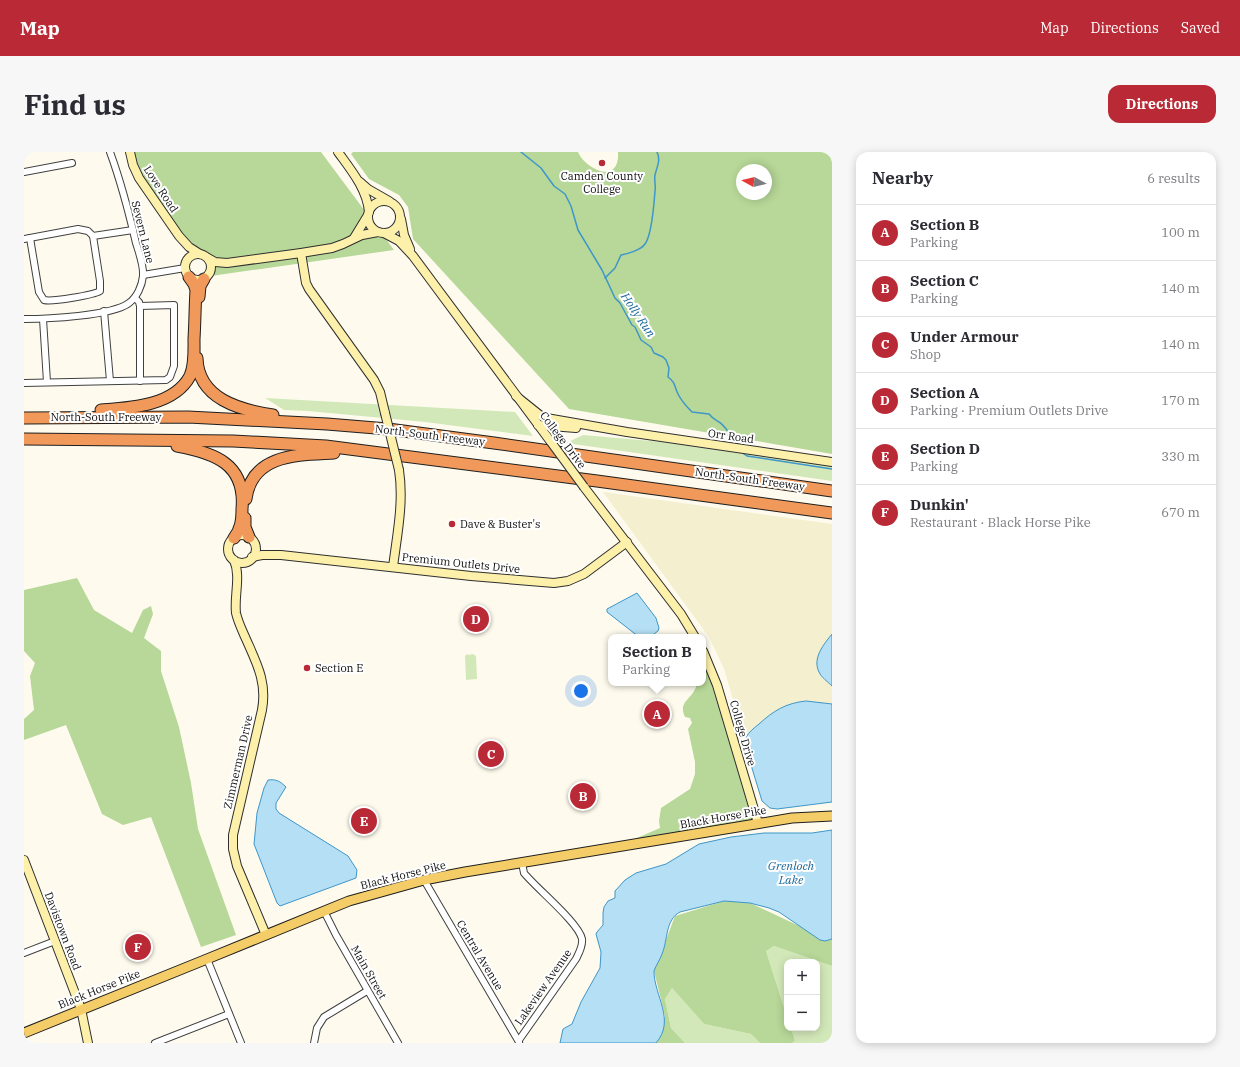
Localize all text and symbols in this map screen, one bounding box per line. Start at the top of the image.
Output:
text: Map [20,16,60,40]
text: Map [1040,19,1069,37]
text: Directions [1091,19,1159,37]
text: Saved [1181,19,1220,37]
button: Directions [1108,85,1216,123]
text: Find us [24,86,126,123]
marker: Camden County College [597,158,607,168]
street label: Love Road [141,163,181,215]
north arrow [736,164,772,200]
text: Nearby [872,167,933,189]
place label: Camden County College [561,169,643,196]
text: 6 results [1147,170,1200,187]
street label: Severn Lane [128,199,158,265]
text: Section B [910,215,979,234]
text: A [880,224,890,241]
text: 100 m [1161,224,1200,241]
text: Parking [910,234,958,251]
text: Section C [910,271,979,290]
text: B [880,280,890,297]
text: 140 m [1161,280,1200,297]
water label: Holly Run [618,289,659,340]
text: Parking [910,290,958,307]
text: Under Armour [910,327,1019,346]
text: C [881,336,889,353]
text: 140 m [1161,336,1200,353]
text: Shop [910,346,941,363]
text: Section A [910,383,979,402]
text: D [880,392,890,409]
text: 170 m [1161,392,1200,409]
text: Parking · Premium Outlets Drive [910,402,1108,419]
street label: College Drive [537,409,589,471]
street label: North-South Freeway [51,410,162,424]
street label: North-South Freeway [374,421,486,449]
street label: Orr Road [707,426,755,446]
text: Section D [910,439,980,458]
text: E [881,448,889,465]
text: 330 m [1161,448,1200,465]
text: Parking [910,458,958,475]
street label: North-South Freeway [694,464,806,494]
text: Dunkin' [910,495,969,514]
text: F [881,504,889,521]
text: 670 m [1161,504,1200,521]
text: Restaurant · Black Horse Pike [910,514,1091,531]
place label: Dave & Buster's [460,517,540,531]
marker: Dave & Buster's [447,519,457,529]
street label: Premium Outlets Drive [401,550,521,576]
pin: D [463,604,489,634]
popup [608,634,706,686]
text: Section B [622,642,692,661]
place label: Section E [315,661,363,675]
text: Parking [622,661,670,678]
marker: Section E [302,663,312,673]
your location [571,681,591,701]
street label: College Drive [727,698,759,768]
pin: A [644,699,670,729]
street label: Zimmerman Drive [220,714,256,810]
pin: C [478,739,504,769]
pin: B [570,781,596,811]
street label: Black Horse Pike [679,803,767,831]
pin: E [351,806,377,836]
street label: Black Horse Pike [359,858,447,892]
water label: Grenloch Lake [768,858,815,887]
street label: Davistown Road [42,890,84,972]
street label: Central Avenue [454,917,506,993]
pin: F [125,932,151,962]
street label: Main Street [348,943,390,1001]
street label: Lakeview Avenue [512,946,575,1028]
map controls [784,959,820,1031]
button: + [784,959,820,995]
street label: Black Horse Pike [56,966,142,1012]
button: − [784,995,820,1031]

